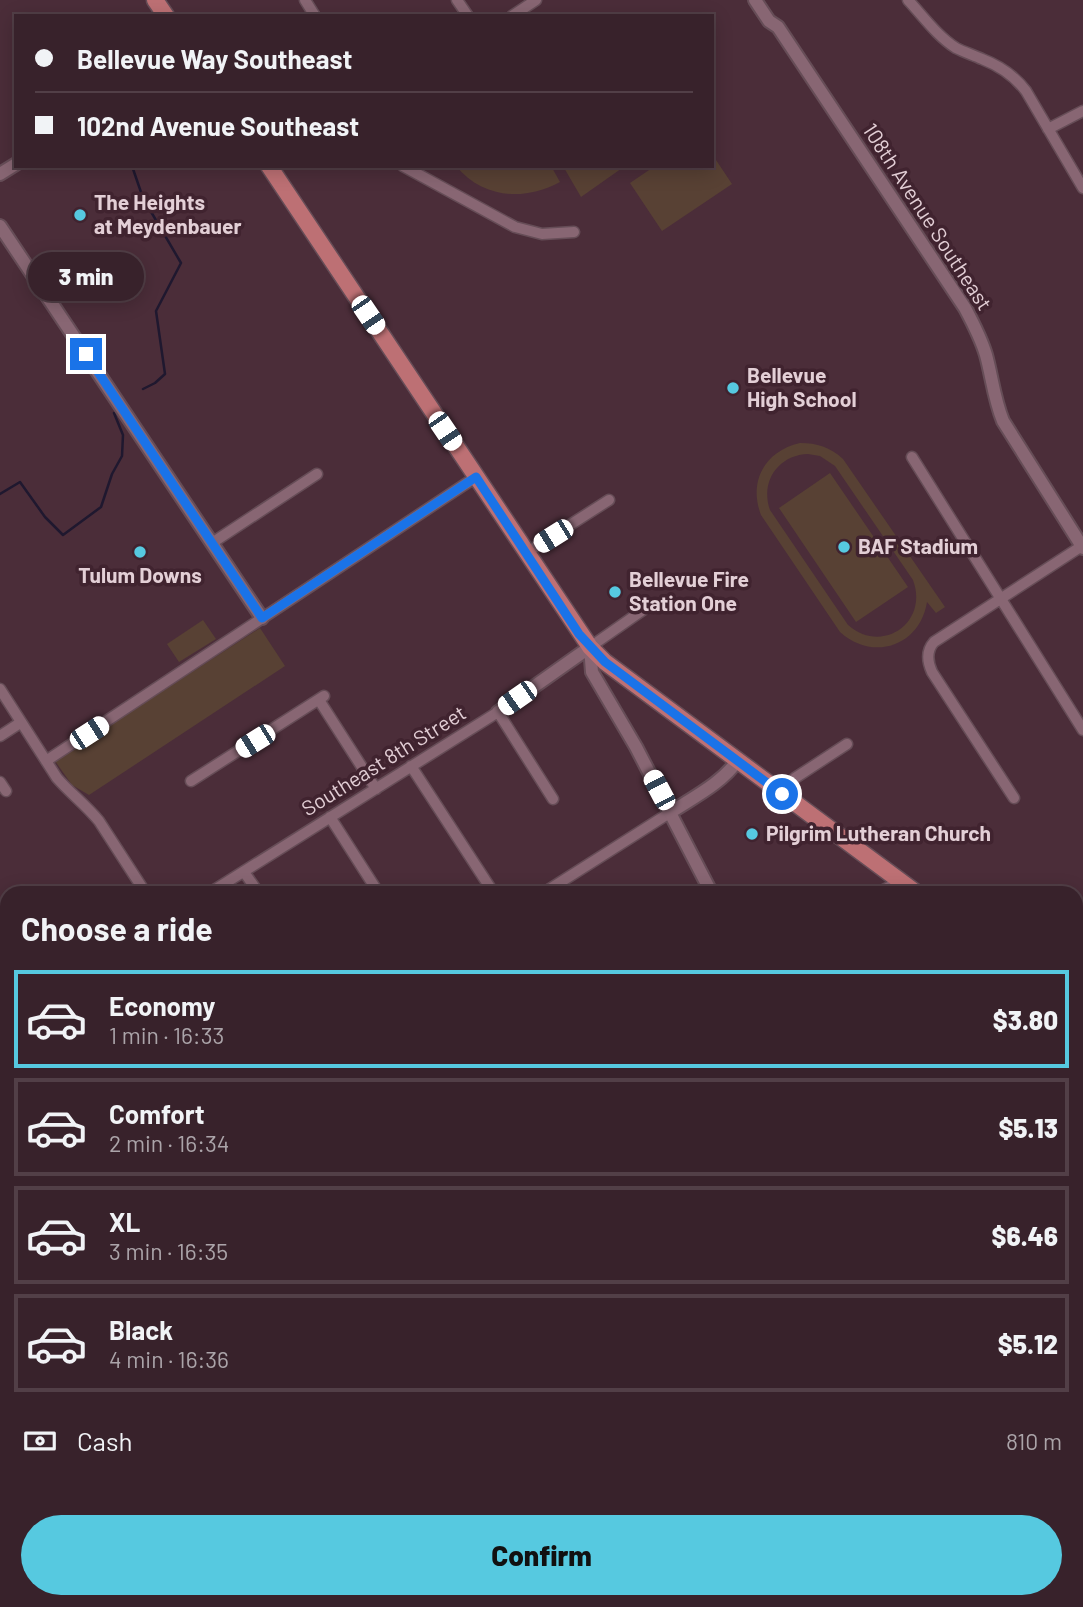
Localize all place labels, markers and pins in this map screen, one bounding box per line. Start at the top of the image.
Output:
place label: The Heights at Meydenbauer [94,189,242,238]
marker: The Heights at Meydenbauer [72,207,88,223]
place label: Bellevue High School [747,362,857,411]
marker: Bellevue High School [725,380,741,396]
place label: BAF Stadium [858,533,978,558]
marker: BAF Stadium [836,539,852,555]
marker: Tulum Downs [132,544,148,560]
place label: Tulum Downs [78,562,202,587]
place label: Bellevue Fire Station One [629,566,749,615]
marker: Bellevue Fire Station One [607,584,623,600]
place label: Pilgrim Lutheran Church [766,820,991,845]
marker: Pilgrim Lutheran Church [744,826,760,842]

